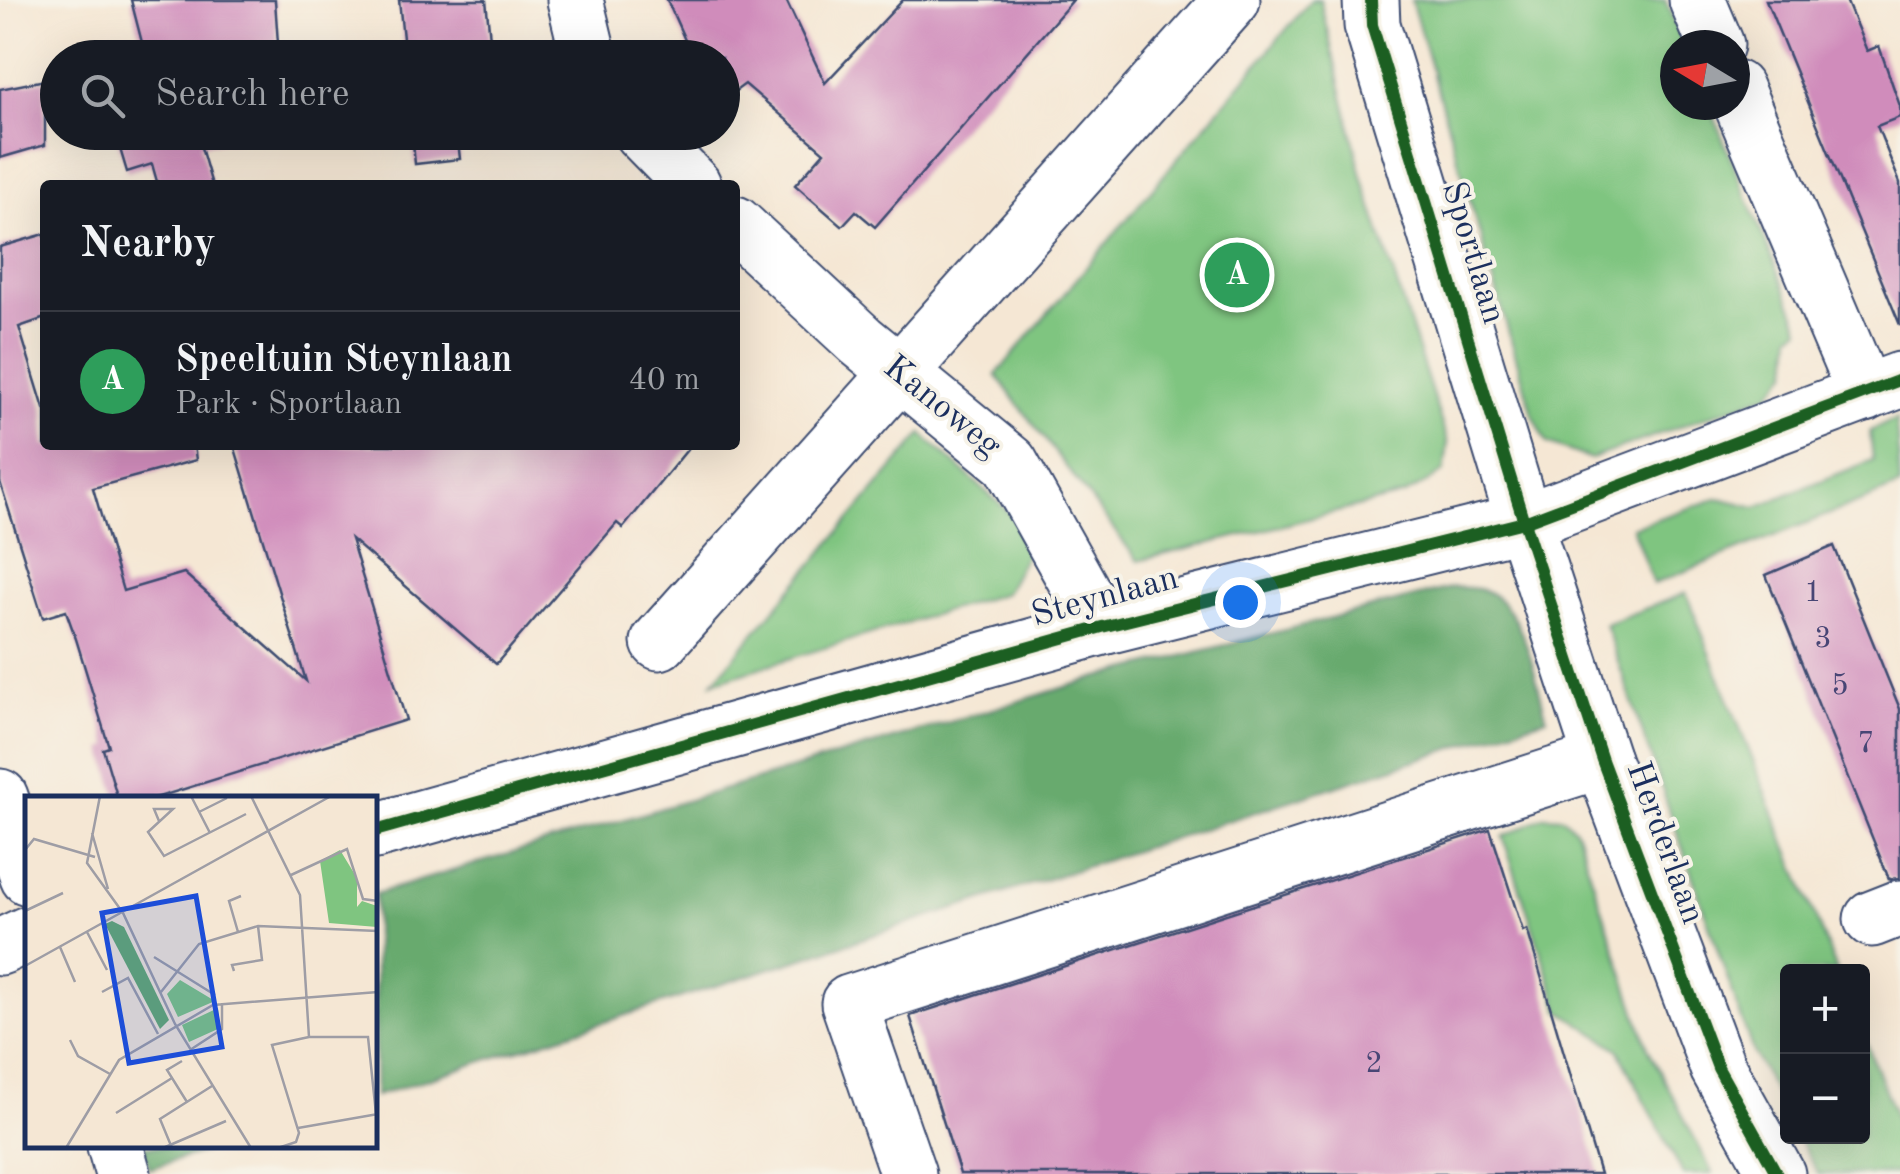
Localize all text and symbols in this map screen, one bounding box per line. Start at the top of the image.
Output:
north arrow [1660,30,1750,120]
search box [40,40,740,150]
icon: search [75,68,130,123]
text: Search here [155,76,350,114]
street label: Sportlaan [1435,178,1511,328]
text: Nearby [80,224,216,266]
pin: A [1204,238,1270,312]
text: Speeltuin Steynlaan [175,342,512,380]
street label: Kanoweg [877,349,1007,465]
text: A [100,365,125,397]
text: 40 m [629,365,700,397]
text: Park · Sportlaan [175,389,402,421]
street label: Steynlaan [1028,561,1182,633]
your location [1215,577,1266,628]
house number: 1 [1804,578,1822,608]
house number: 3 [1814,624,1832,654]
house number: 5 [1831,671,1849,701]
house number: 7 [1857,729,1875,759]
street label: Herderlaan [1620,757,1710,929]
inset map [25,796,378,1149]
map controls [1780,964,1870,1144]
button: + [1780,964,1870,1054]
house number: 2 [1365,1049,1383,1079]
button: − [1780,1054,1870,1144]

